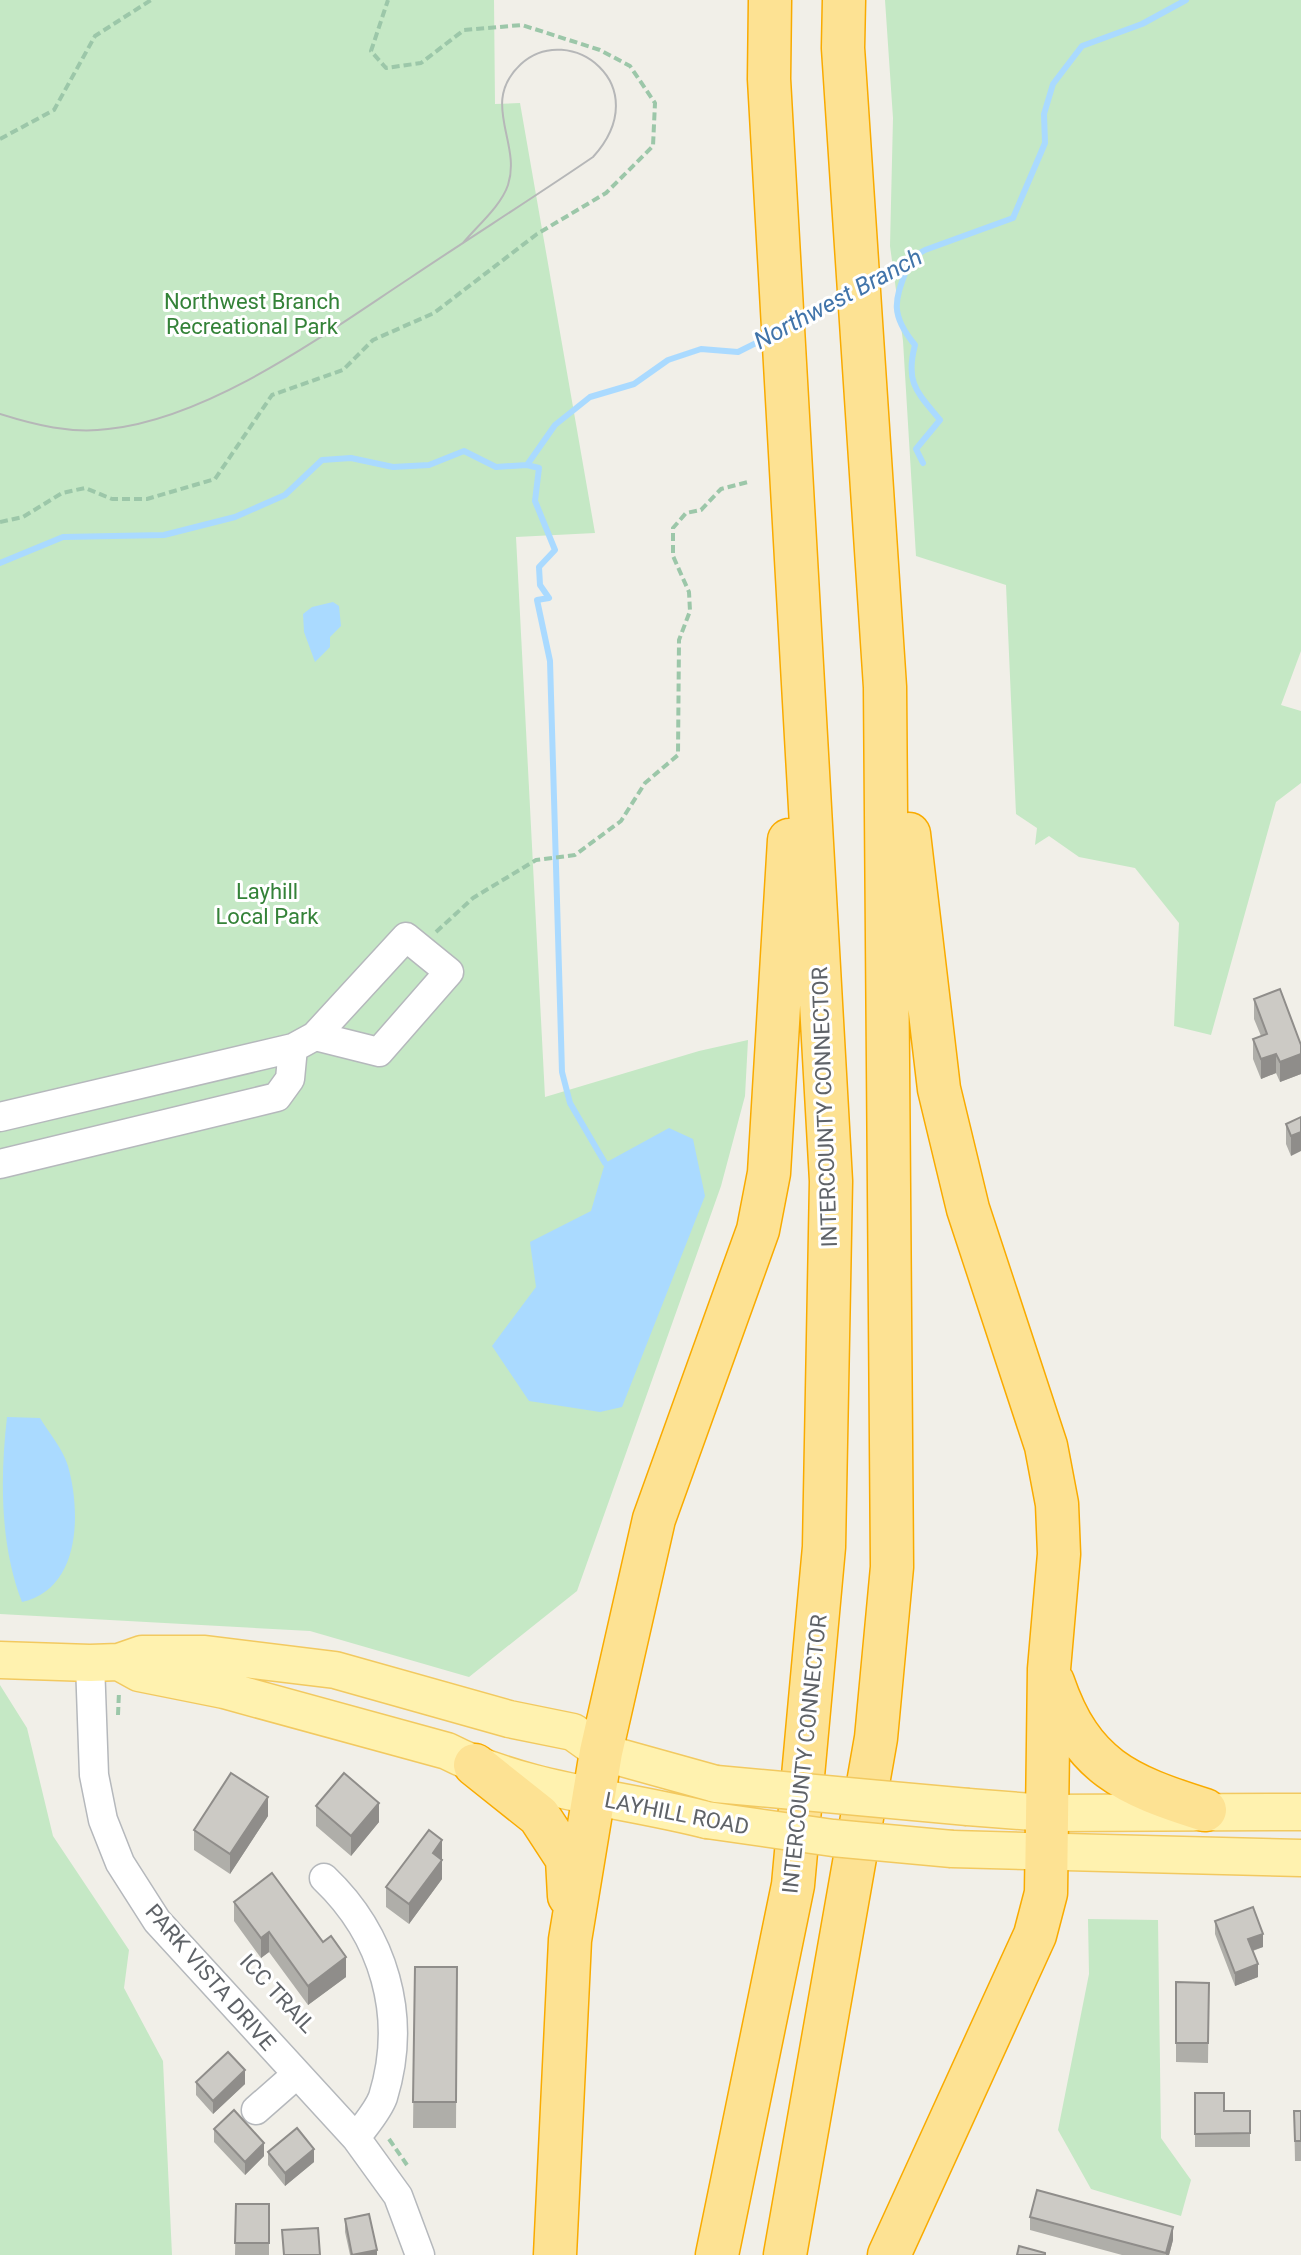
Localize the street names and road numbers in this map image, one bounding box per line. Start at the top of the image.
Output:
street label: INTERCOUNTY CONNECTOR [807,966,842,1248]
street label: INTERCOUNTY CONNECTOR [777,1613,832,1895]
street label: LAYHILL ROAD [603,1787,751,1840]
street label: PARK VISTA DRIVE [140,1899,281,2055]
street label: ICC TRAIL [235,1949,320,2038]

